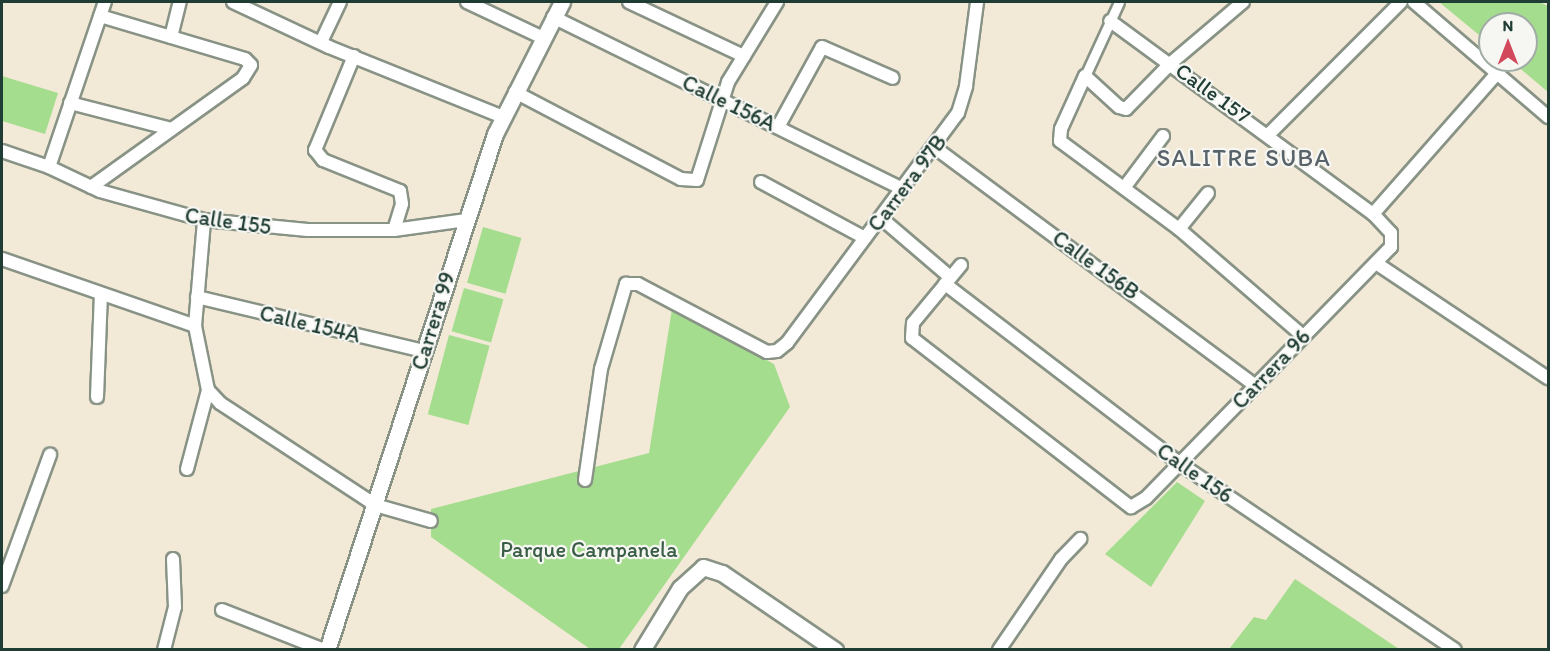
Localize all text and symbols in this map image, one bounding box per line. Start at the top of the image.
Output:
north arrow [1478,12,1538,72]
text: N [1503,16,1513,35]
street label: Calle 157 [1170,57,1256,129]
street label: Calle 156A [678,69,780,137]
street label: Carrera 97B [862,129,952,237]
district label: SALITRE SUBA [1158,144,1330,172]
street label: Calle 155 [183,202,273,240]
street label: Calle 156B [1047,225,1145,305]
street label: Carrera 99 [406,269,460,373]
street label: Calle 154A [257,300,363,348]
street label: Carrera 96 [1226,323,1316,415]
street label: Calle 156 [1152,437,1238,509]
park label: Parque Campanela [500,537,678,563]

